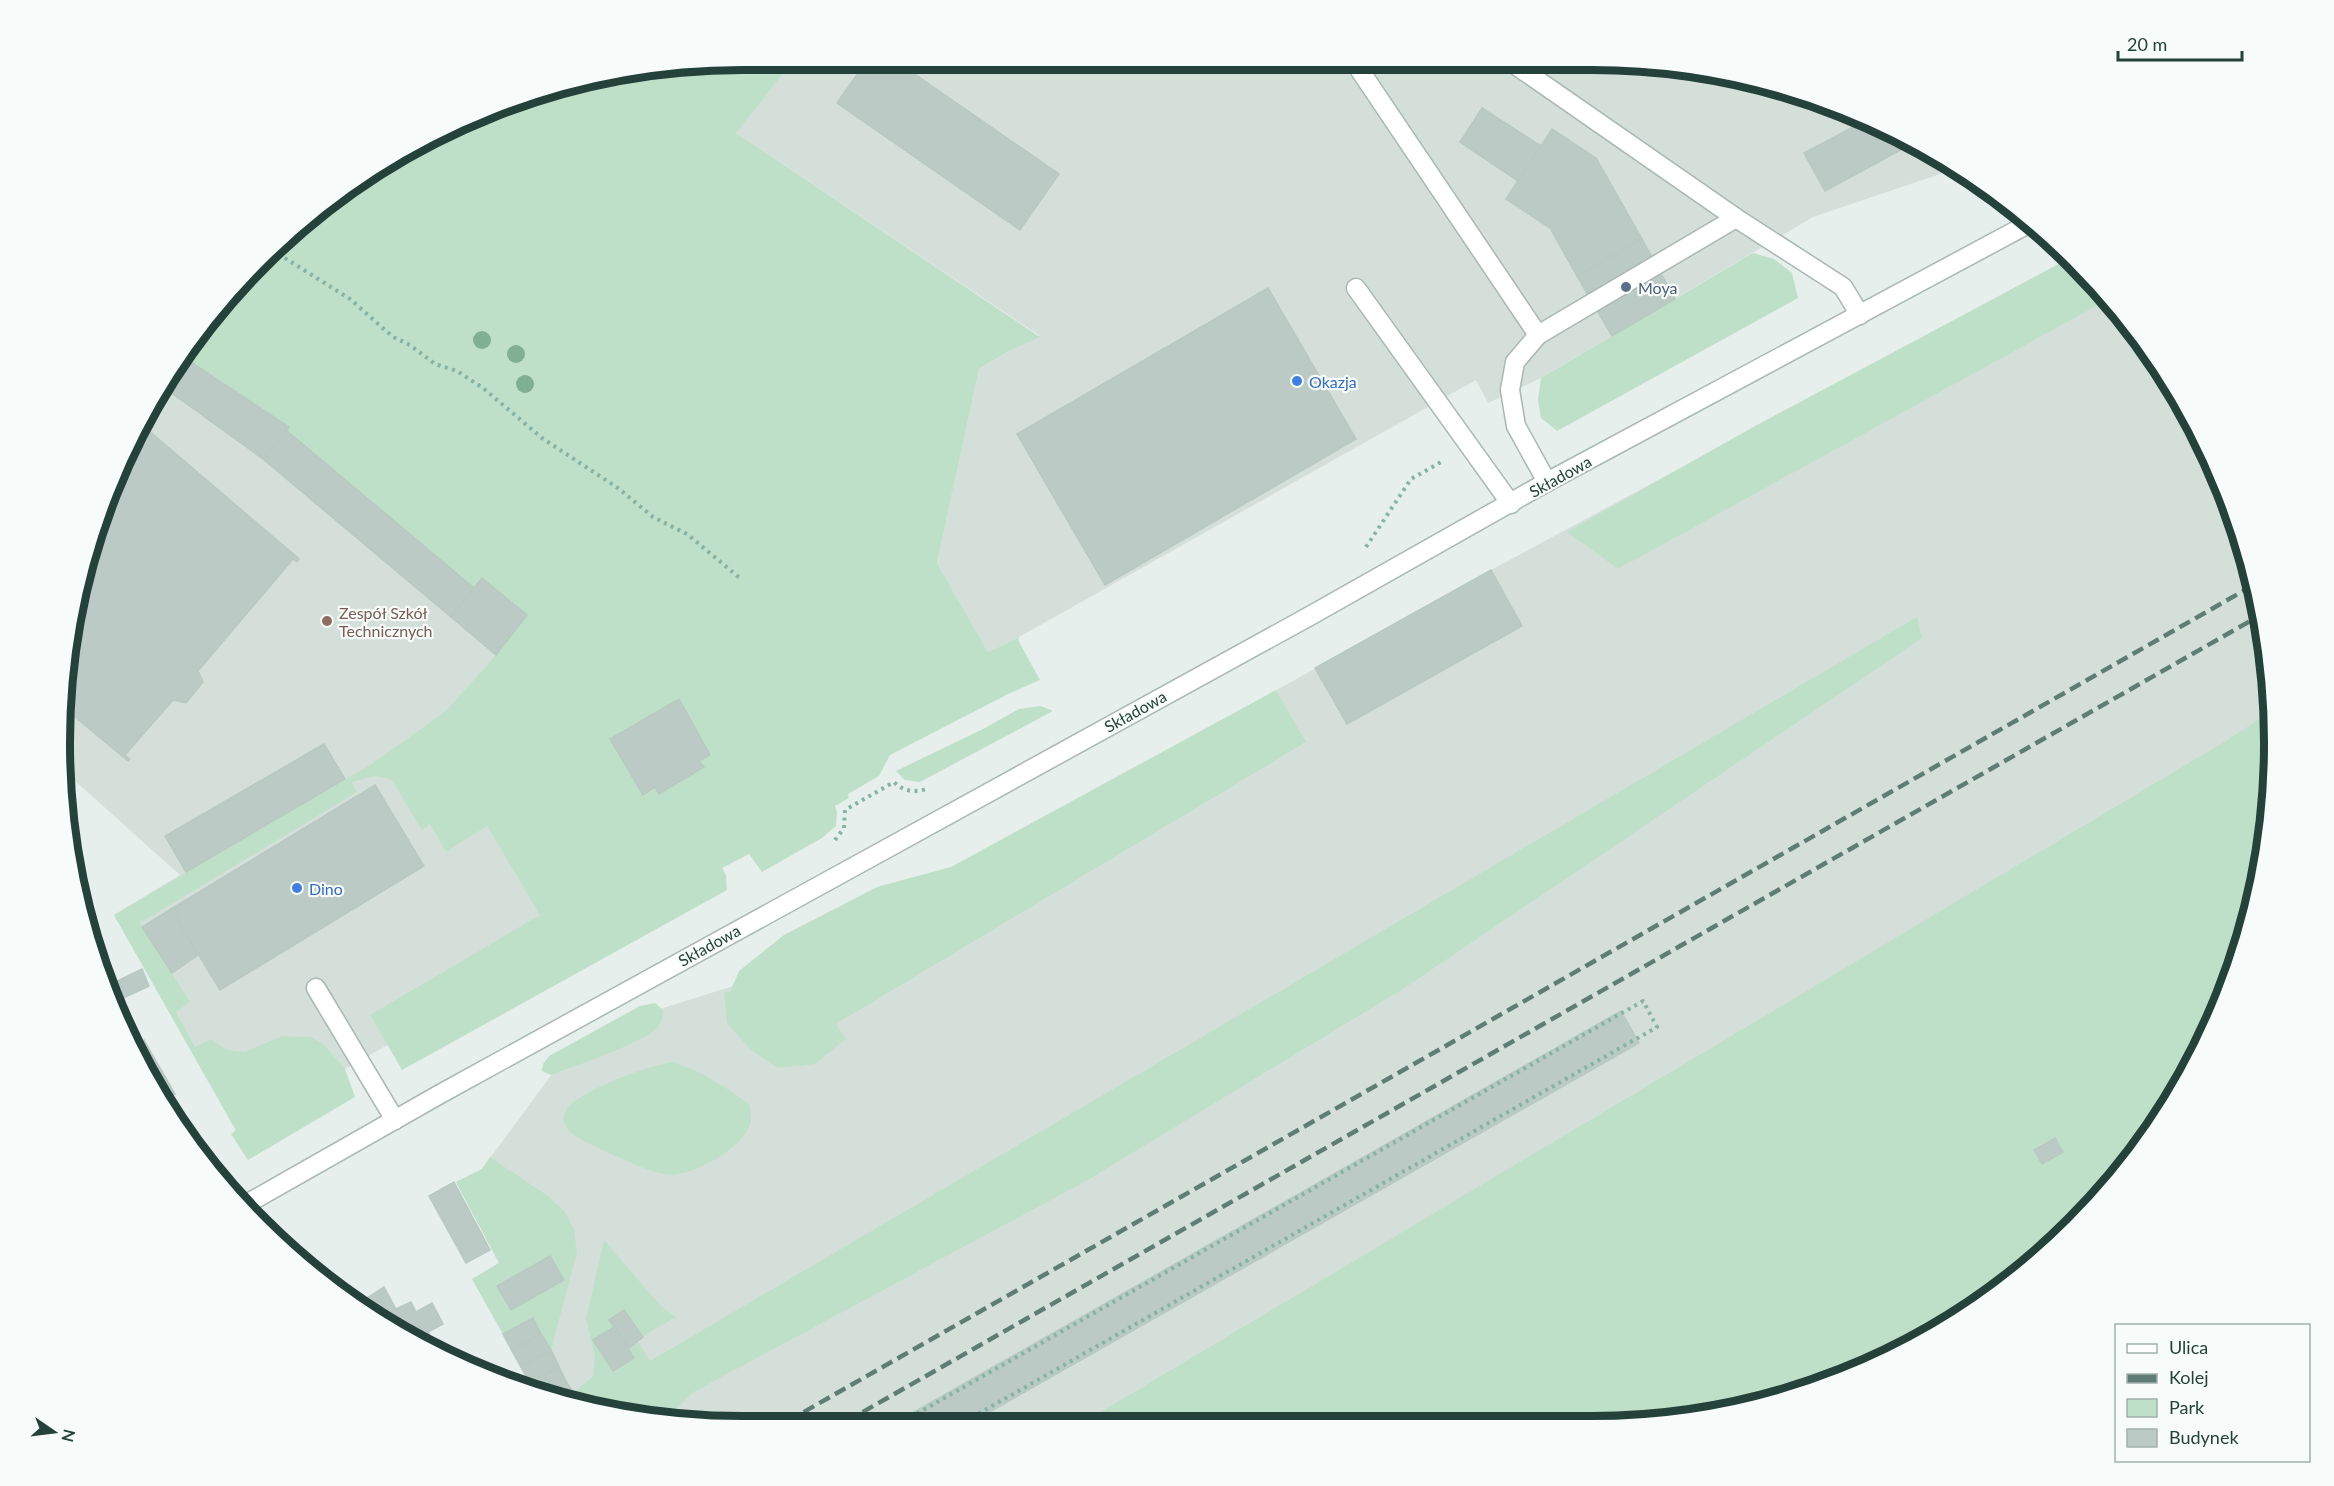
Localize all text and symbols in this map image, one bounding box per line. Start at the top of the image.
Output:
scale bar [2118,24,2242,62]
text: 20 m [2127,33,2167,55]
place label: Moya [1638,278,1677,297]
marker: Moya [1619,280,1633,294]
place label: Okazja [1309,372,1357,391]
marker: Okazja [1290,374,1304,388]
street label: Składowa [1526,451,1594,501]
place label: Zespół Szkół Technicznych [339,603,432,640]
marker: Zespół Szkół Technicznych [320,614,334,628]
street label: Składowa [1101,686,1169,736]
place label: Dino [309,879,343,898]
marker: Dino [290,881,304,895]
street label: Składowa [675,920,743,970]
legend [2115,1324,2310,1462]
text: Ulica [2169,1336,2208,1358]
text: Kolej [2169,1366,2209,1388]
text: Park [2169,1396,2205,1418]
north arrow [24,1402,84,1462]
text: Budynek [2169,1426,2239,1448]
text: N [58,1427,80,1444]

